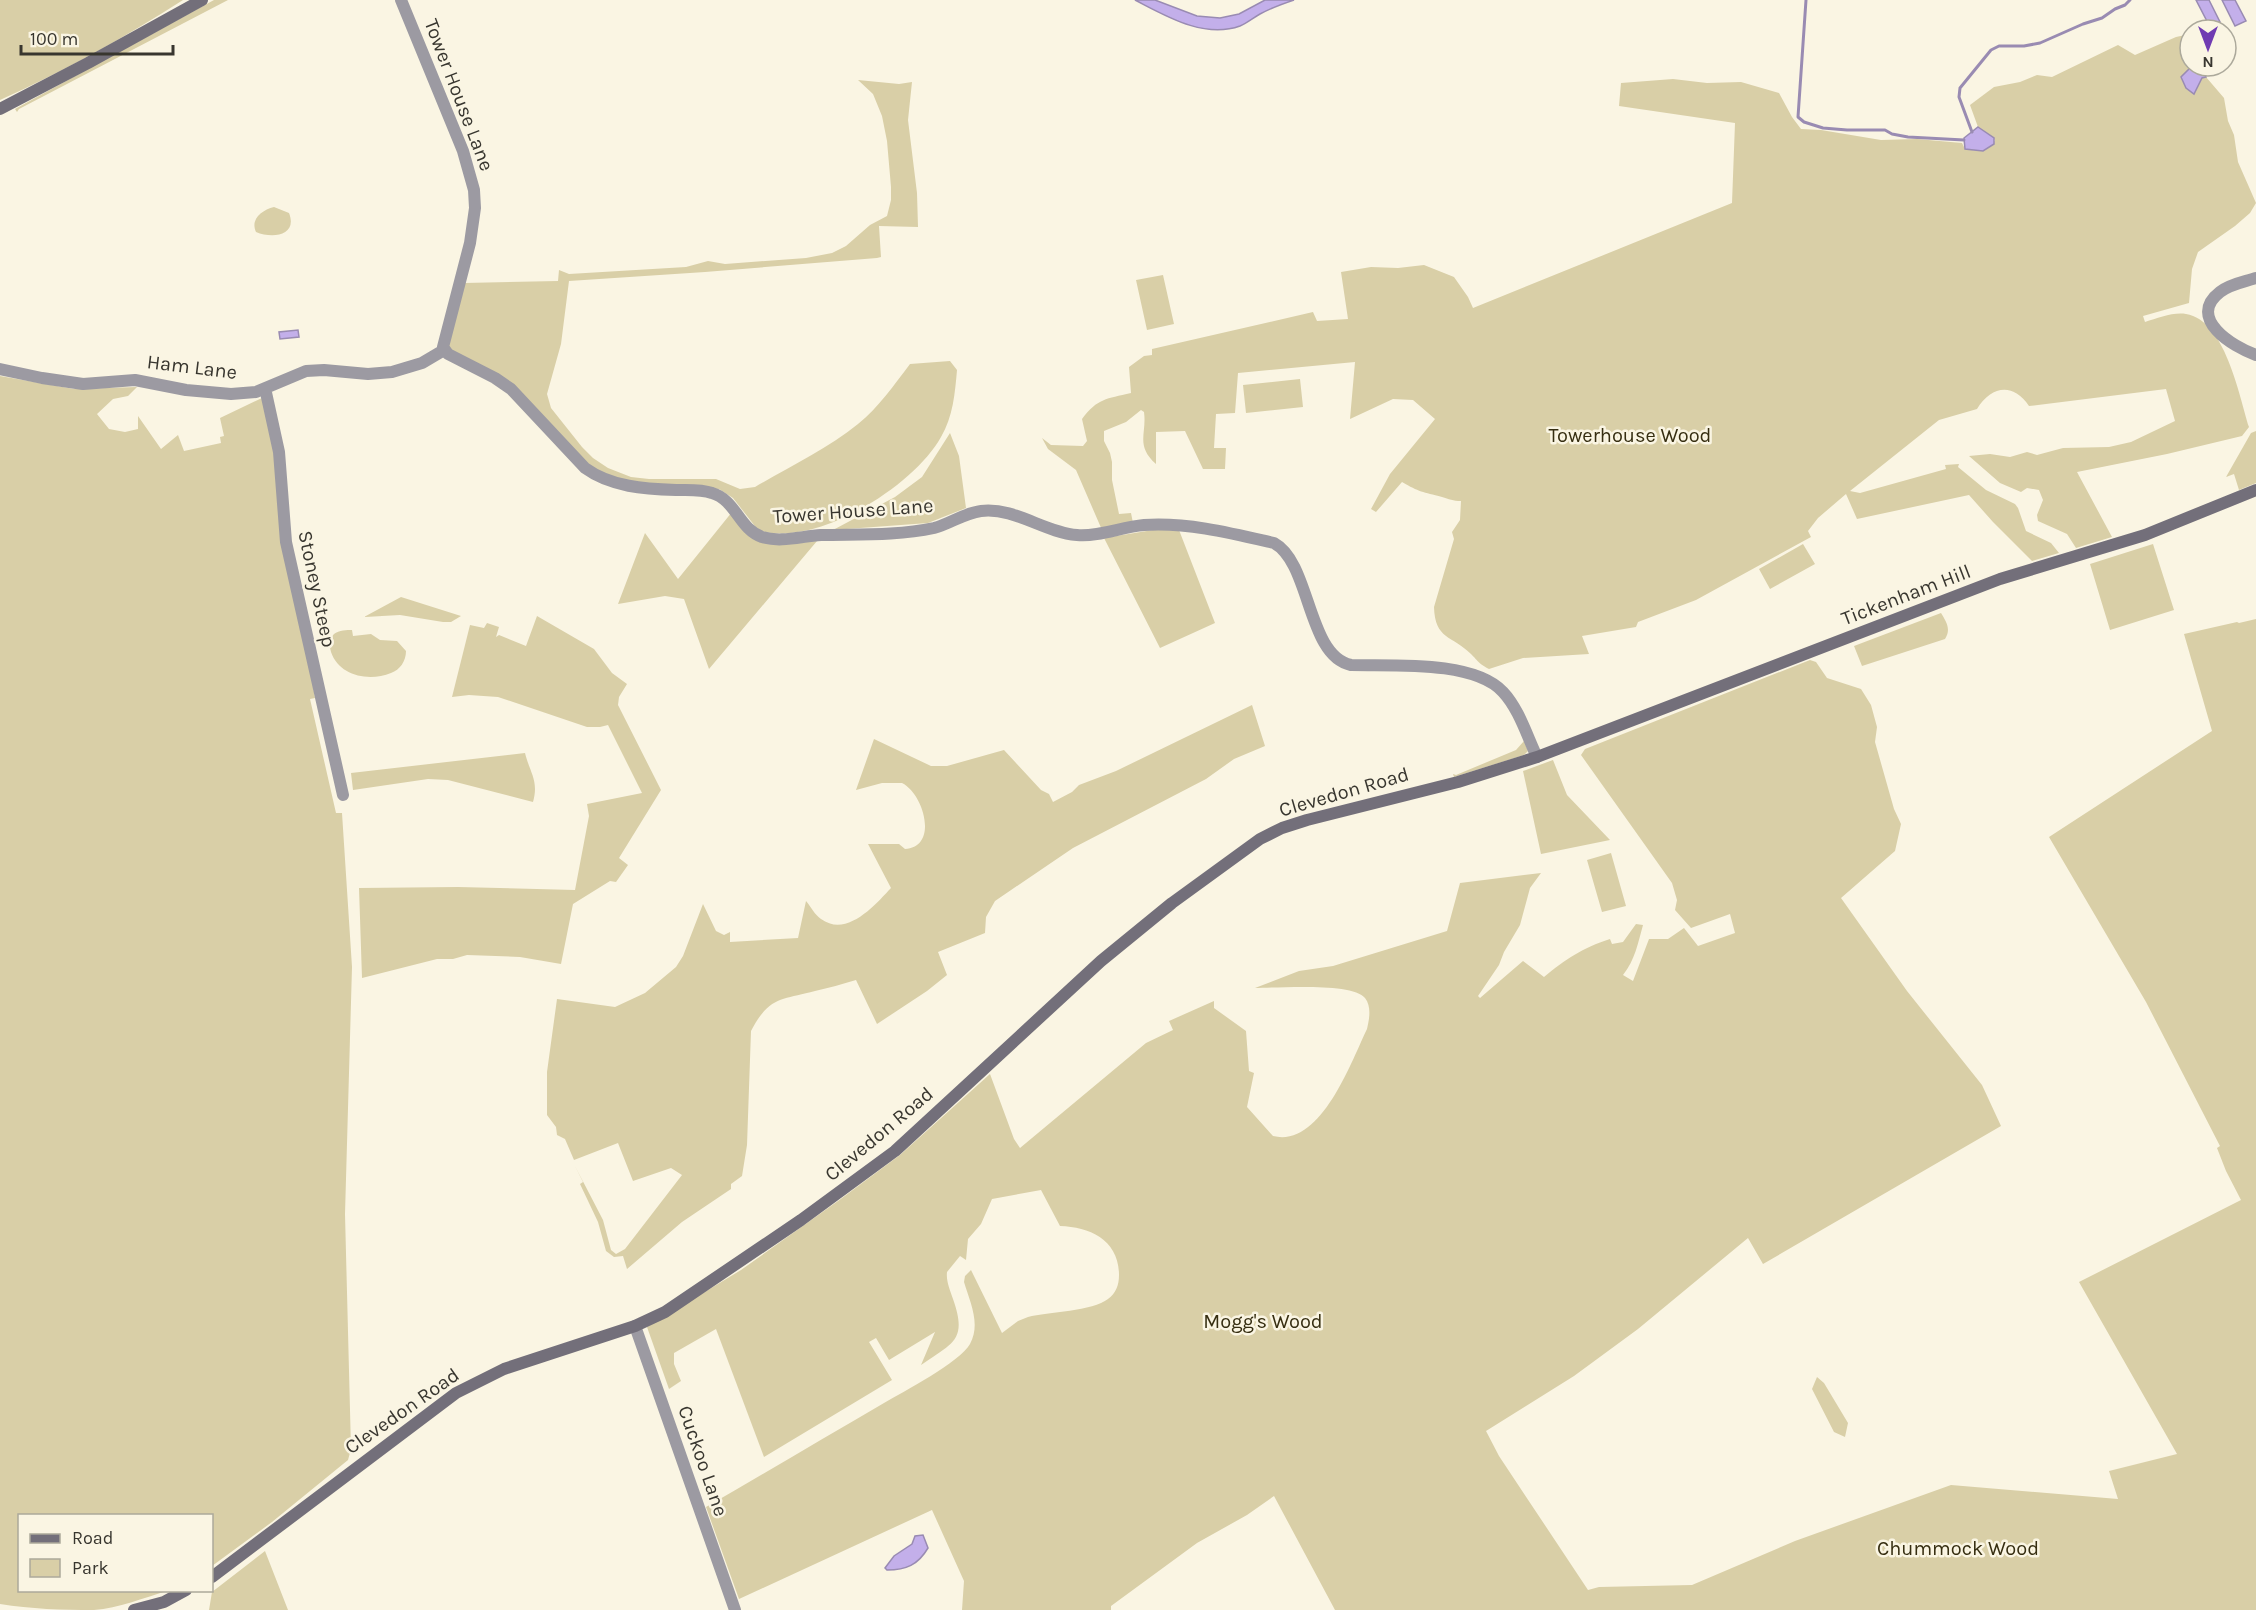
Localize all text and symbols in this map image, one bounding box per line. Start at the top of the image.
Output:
street label: Tower House Lane [419,16,499,174]
scale bar [21,18,172,56]
north arrow [2178,18,2238,78]
text: 100 m [30,28,78,50]
text: N [2202,53,2214,72]
street label: Ham Lane [146,350,238,384]
park label: Towerhouse Wood [1549,424,1711,447]
street label: Tower House Lane [772,494,934,528]
street label: Stoney Steep [293,529,341,649]
street label: Tickenham Hill [1838,560,1974,630]
street label: Clevedon Road [1276,762,1412,822]
street label: Clevedon Road [820,1082,938,1186]
park label: Mogg's Wood [1203,1310,1323,1333]
street label: Clevedon Road [340,1363,464,1459]
street label: Cuckoo Lane [673,1403,733,1519]
legend [18,1514,213,1592]
text: Road [72,1527,113,1549]
park label: Chummock Wood [1877,1537,2039,1560]
text: Park [72,1557,109,1579]

